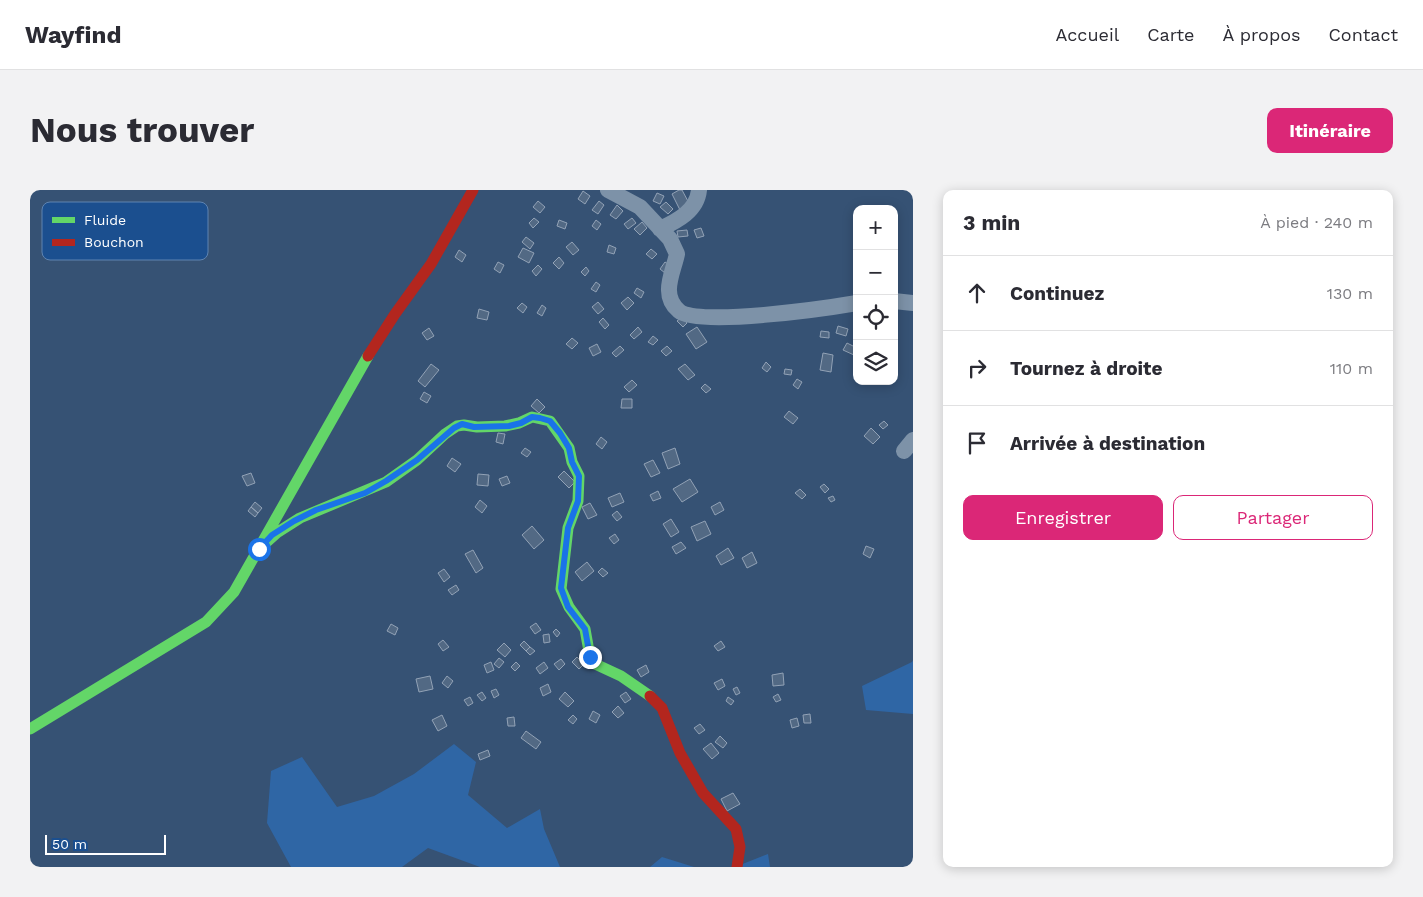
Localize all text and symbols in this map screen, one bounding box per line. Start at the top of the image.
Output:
text: Wayfind [25,21,121,49]
text: Accueil [1056,24,1119,45]
text: Carte [1147,24,1194,45]
text: À propos [1222,24,1300,45]
text: Contact [1328,24,1398,45]
button: Itinéraire [1267,108,1393,153]
text: Nous trouver [30,109,254,151]
legend [42,202,208,260]
map controls [853,205,898,385]
button: + [853,205,898,250]
text: 3 min [963,210,1020,235]
text: Fluide [84,212,126,228]
text: À pied · 240 m [1260,213,1373,232]
text: Bouchon [84,234,144,250]
button: − [853,250,898,295]
icon: ahead [963,279,991,307]
text: Continuez [1010,282,1104,305]
text: 130 m [1327,284,1373,303]
button: locate [853,295,898,340]
button: layers [853,340,898,385]
icon: right [963,354,991,382]
text: Tournez à droite [1010,357,1162,380]
text: 110 m [1330,359,1373,378]
icon: arrive [963,429,991,457]
text: Arrivée à destination [1010,432,1205,455]
button: Enregistrer [963,495,1163,540]
button: Partager [1173,495,1373,540]
route start [248,538,271,561]
route end [579,646,602,669]
scale bar [45,832,166,855]
text: 50 m [52,836,87,852]

